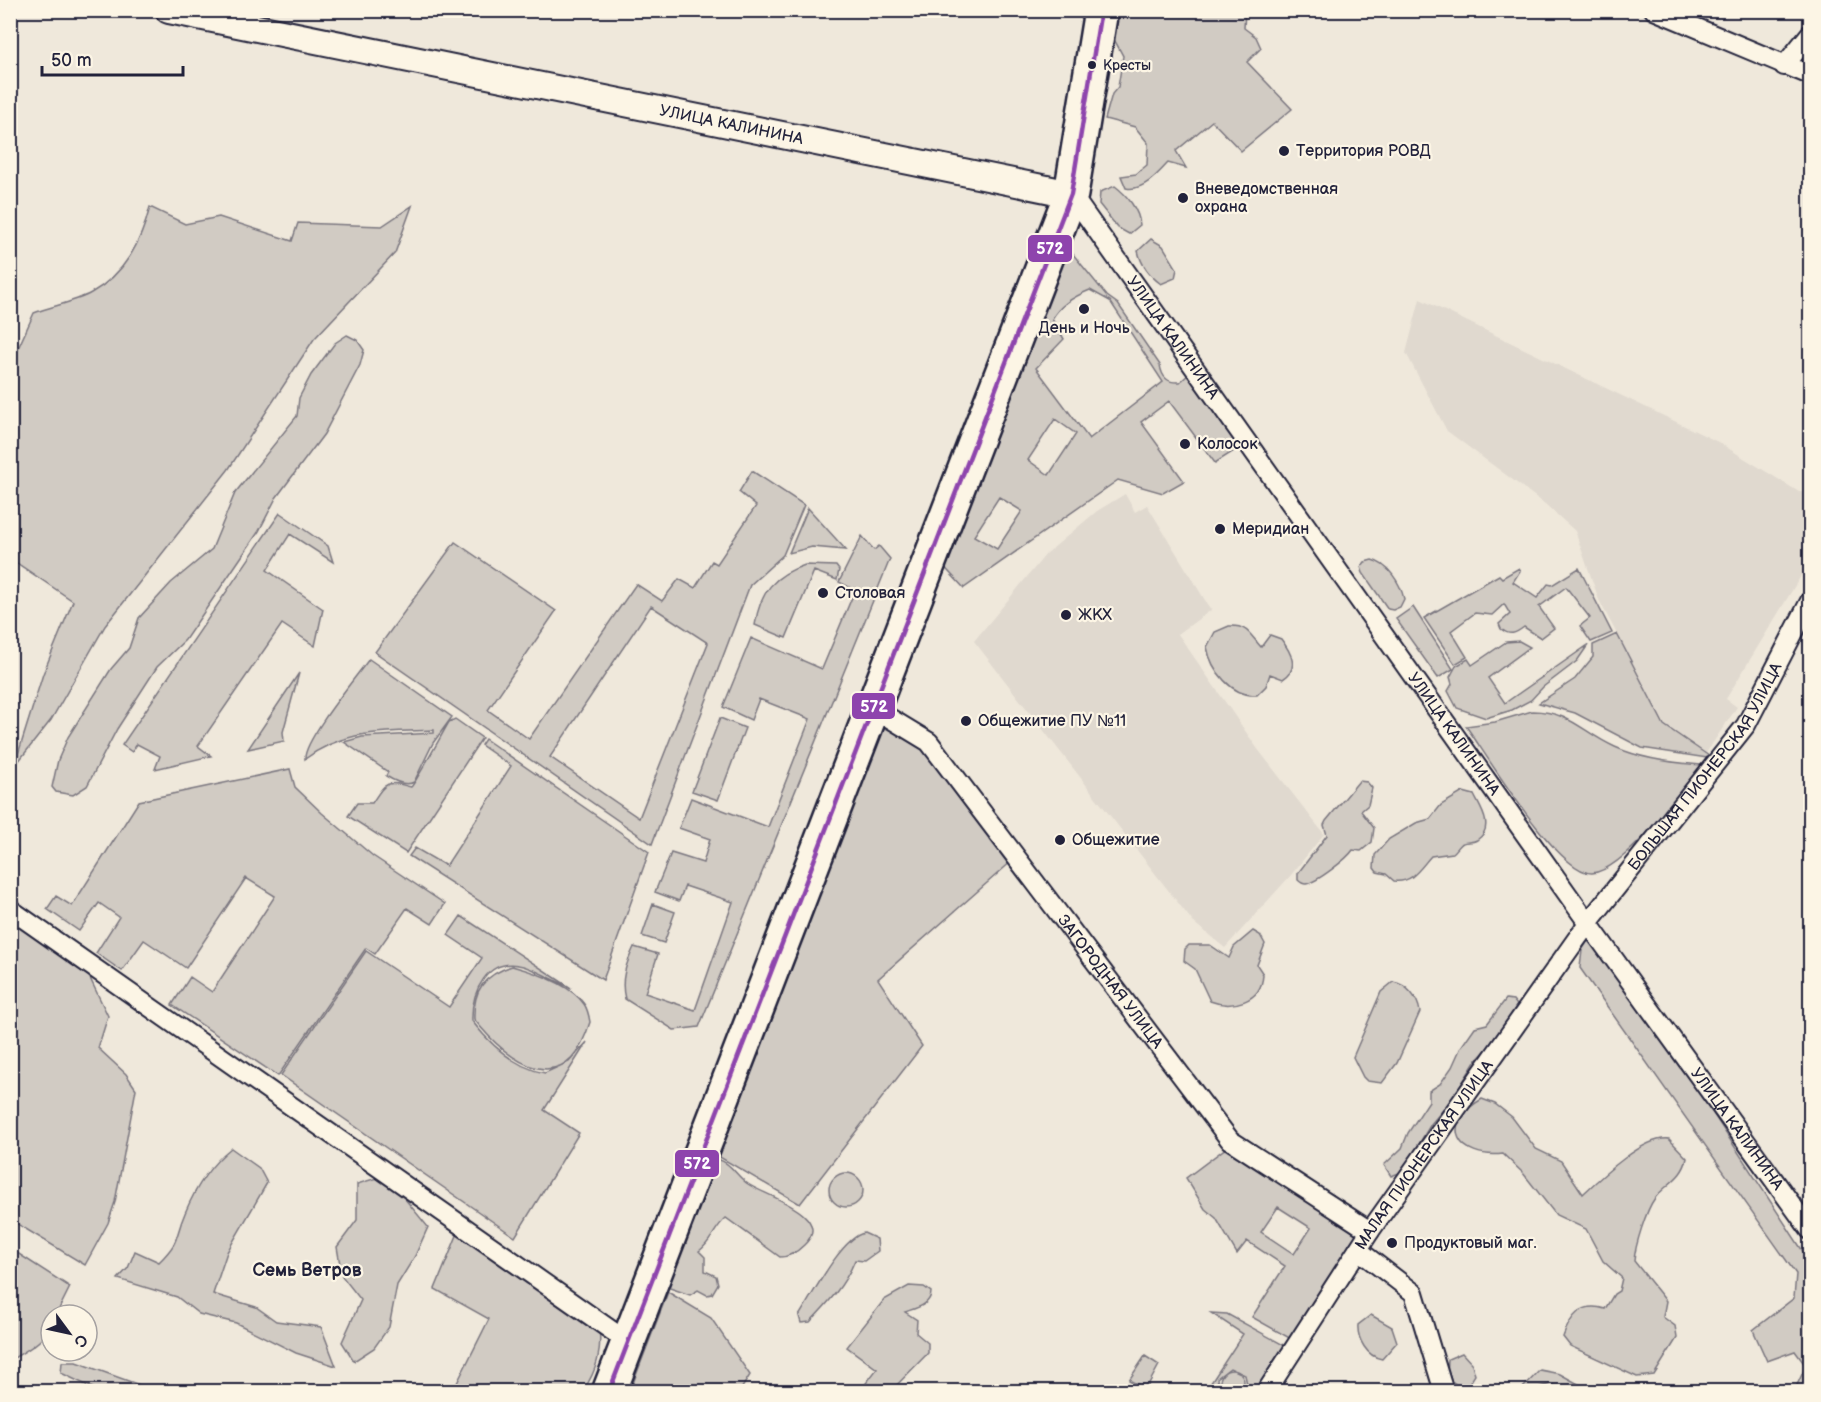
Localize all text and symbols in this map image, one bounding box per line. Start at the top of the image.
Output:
scale bar [42,39,183,77]
text: 50 m [51,50,92,71]
place label: Кресты [1103,57,1151,74]
marker: Кресты [1086,59,1098,71]
street label: УЛИЦА КАЛИНИНА [658,101,805,149]
place label: Территория РОВД [1296,142,1431,161]
marker: Территория РОВД [1277,144,1291,158]
place label: Вневедомственная охрана [1195,180,1338,217]
marker: Вневедомственная охрана [1176,191,1190,205]
line badge: 572 [1027,234,1073,263]
text: 572 [1036,240,1064,259]
street label: УЛИЦА КАЛИНИНА [1123,272,1223,403]
marker: День и Ночь [1077,302,1091,316]
place label: День и Ночь [1038,319,1130,338]
place label: Колосок [1197,435,1258,454]
marker: Колосок [1178,437,1192,451]
place label: Меридиан [1232,520,1309,539]
marker: Меридиан [1213,522,1227,536]
place label: Столовая [835,584,905,603]
marker: Столовая [816,586,830,600]
place label: ЖКХ [1078,606,1112,625]
marker: ЖКХ [1059,608,1073,622]
street label: БОЛЬШАЯ ПИОНЕРСКАЯ УЛИЦА [1624,659,1786,874]
street label: УЛИЦА КАЛИНИНА [1404,669,1504,799]
line badge: 572 [851,692,896,720]
text: 572 [860,698,888,717]
place label: Общежитие ПУ №11 [978,712,1126,731]
marker: Общежитие ПУ №11 [959,714,973,728]
place label: Общежитие [1072,831,1160,850]
marker: Общежитие [1053,833,1067,847]
street label: ЗАГОРОДНАЯ УЛИЦА [1054,911,1167,1053]
street label: МАЛАЯ ПИОНЕРСКАЯ УЛИЦА [1351,1056,1497,1253]
street label: УЛИЦА КАЛИНИНА [1686,1064,1788,1194]
line badge: 572 [674,1149,720,1178]
text: 572 [683,1155,711,1174]
place label: Продуктовый маг. [1404,1234,1537,1253]
marker: Продуктовый маг. [1385,1236,1399,1250]
district label: Семь Ветров [253,1260,362,1281]
north arrow [39,1303,99,1363]
text: С [69,1331,91,1350]

